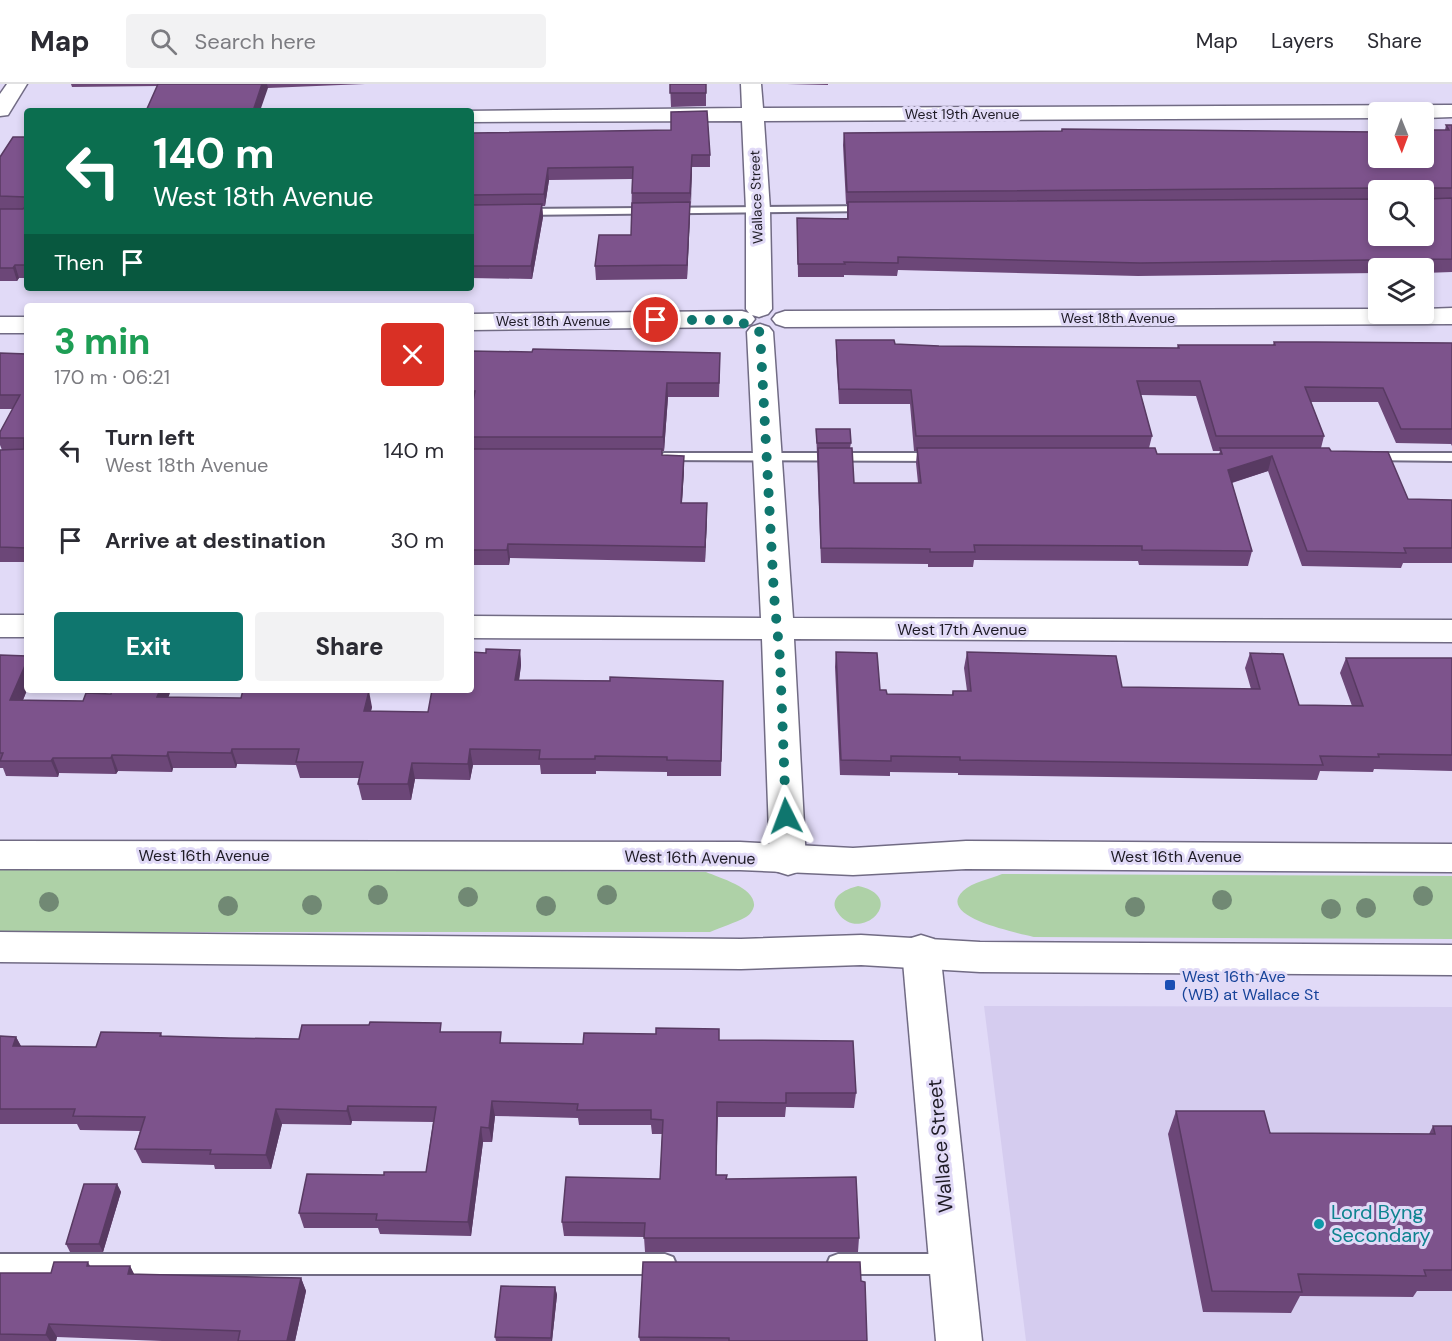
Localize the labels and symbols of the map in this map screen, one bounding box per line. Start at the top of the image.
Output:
north arrow [1368,102,1434,168]
street label: West 19th Avenue [905,105,1019,123]
street label: Wallace Street [745,150,767,244]
pin [630,294,681,345]
street label: West 18th Avenue [1061,309,1175,327]
street label: West 18th Avenue [496,312,610,330]
street label: West 17th Avenue [897,619,1027,640]
position arrow [754,784,818,848]
street label: West 16th Avenue [138,845,270,866]
street label: West 16th Avenue [624,846,756,869]
street label: West 16th Avenue [1110,846,1242,867]
place label: West 16th Ave (WB) at Wallace St [1182,966,1320,1005]
marker: West 16th Ave (WB) at Wallace St [1163,978,1177,992]
street label: Wallace Street [921,1078,959,1214]
place label: Lord Byng Secondary [1331,1199,1431,1248]
marker: Lord Byng Secondary [1312,1217,1326,1231]

